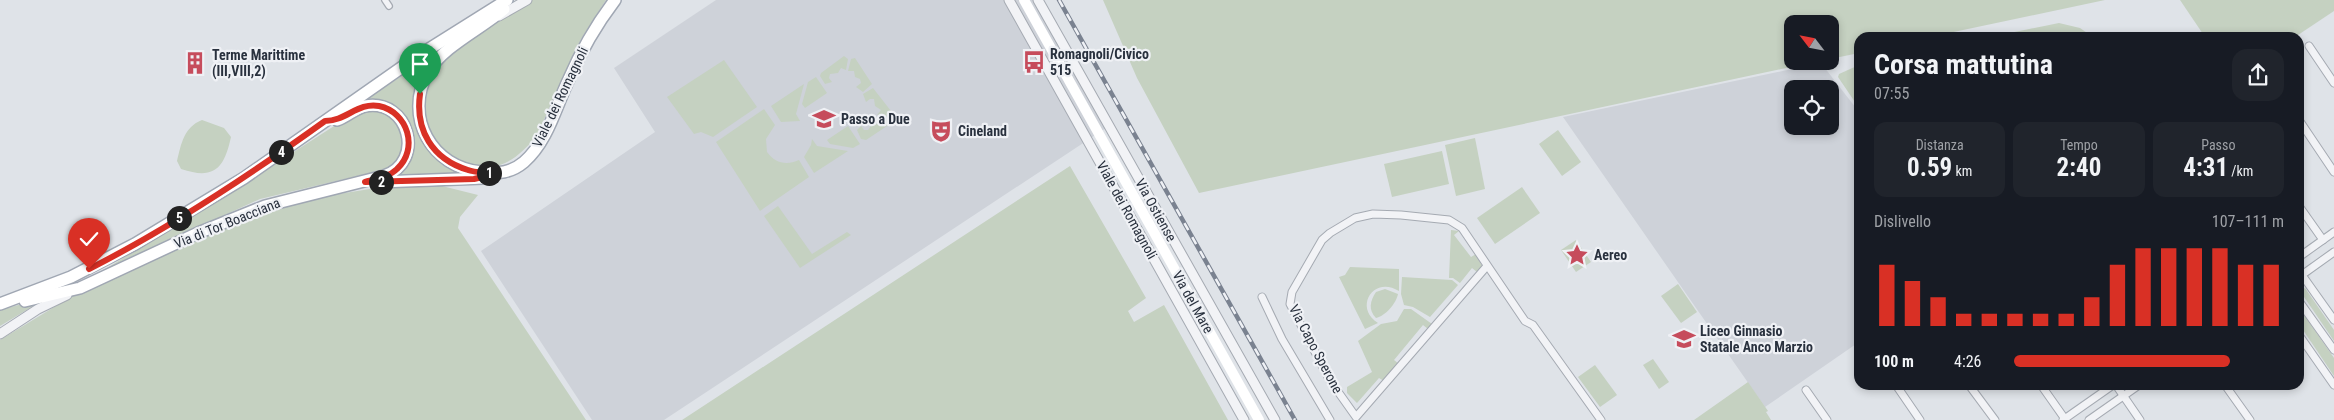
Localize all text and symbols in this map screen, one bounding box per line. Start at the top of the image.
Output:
north arrow [1784,15,1839,70]
map controls [1784,15,1839,135]
pin [399,43,441,94]
street label: Viale dei Romagnoli [529,44,591,150]
place label: Romagnoli/Civico 515 [1050,46,1149,78]
place label: Terme Marittime (III,VIII,2) [212,47,305,80]
text: Corsa mattutina [1874,48,2053,81]
bus stop icon: Romagnoli/Civico 515 [1021,49,1047,75]
button: share [2232,49,2284,101]
building icon: Terme Marittime (III,VIII,2) [182,50,208,76]
icon: arrive [406,50,434,78]
button: locate [1784,80,1839,135]
text: 07:55 [1874,84,1909,103]
school or university icon: Passo a Due [811,106,837,132]
place label: Passo a Due [841,111,910,127]
theatre icon: Cineland [928,118,954,144]
place label: Cineland [958,123,1007,139]
text: Distanza [1916,137,1964,153]
text: Tempo [2060,137,2098,153]
text: Passo [2201,137,2235,153]
pin: 4 [268,140,294,164]
text: 4 [278,144,285,160]
text: 0.59 [1907,153,1952,182]
text: 2:40 [2057,153,2101,182]
text: 4:31 [2183,153,2228,182]
street label: Viale dei Romagnoli [1093,158,1161,262]
pin: 1 [476,160,502,186]
text: km [1952,163,1972,179]
text: /km [2228,163,2253,179]
text: 1 [486,165,493,181]
pin: 2 [368,170,394,194]
text: 2 [378,174,385,190]
street label: Via Ostiense [1132,176,1180,245]
street label: Via di Tor Boacciana [172,194,282,252]
pin: 5 [166,206,192,230]
text: 5 [176,210,183,226]
text: Dislivello [1874,212,1931,231]
text: 107–111 m [2212,212,2284,231]
pin [68,218,110,269]
icon: check [75,225,103,253]
place icon: Aereo [1564,242,1590,268]
place label: Aereo [1594,247,1627,263]
street label: Via del Mare [1169,268,1217,336]
street label: Via Capo Sperone [1286,302,1346,396]
place label: Liceo Ginnasio Statale Anco Marzio [1700,323,1813,355]
school or university icon: Liceo Ginnasio Statale Anco Marzio [1671,326,1697,352]
text: 100 m [1874,352,1914,371]
text: 4:26 [1954,352,1981,371]

